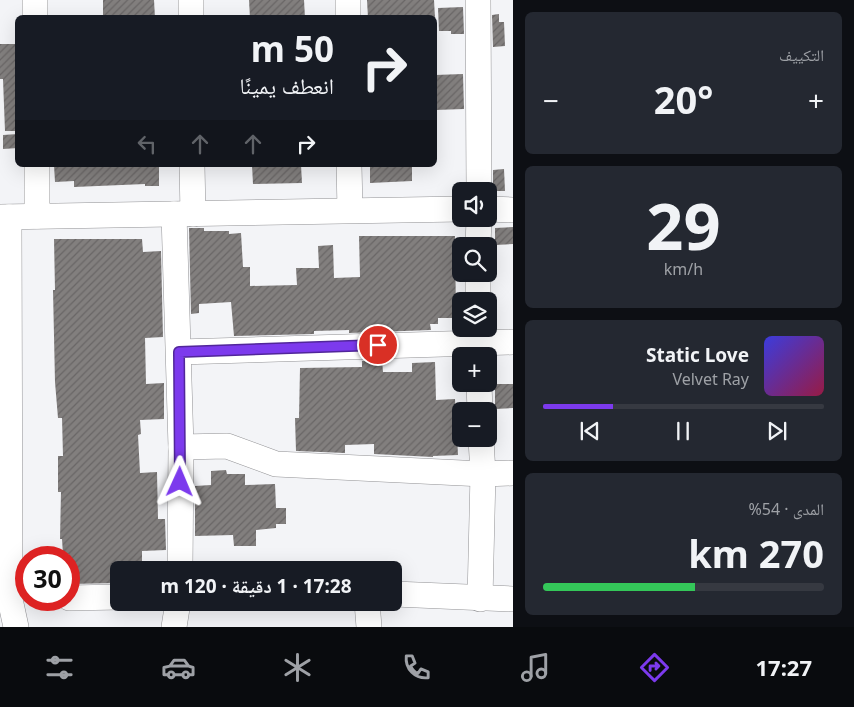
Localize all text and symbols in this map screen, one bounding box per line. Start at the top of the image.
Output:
text: 50 m [251,25,334,72]
icon: right [352,35,417,100]
text: التكييف [779,44,824,66]
text: انعطف يمينًا [240,70,334,100]
text: 20° [654,73,713,125]
text: − [543,81,559,119]
text: + [808,81,824,119]
icon: left [133,130,161,158]
icon: ahead [186,130,214,158]
icon: ahead [239,130,267,158]
icon: right [292,130,320,158]
text: 29 [646,181,721,269]
map controls [452,182,497,447]
button: sound [452,182,497,227]
button: search [452,237,497,282]
text: km/h [664,258,703,280]
button: layers [452,292,497,337]
pin [357,324,399,366]
icon: arrive [364,331,392,359]
text: Static Love [646,342,749,368]
button: + [452,347,497,392]
text: Velvet Ray [672,368,749,390]
button: − [452,402,497,447]
icon: previous [576,417,604,445]
icon: pause [669,417,697,445]
icon: next [763,417,791,445]
position arrow [153,455,205,507]
text: المدى · 54% [749,498,824,520]
text: 270 km [688,527,824,579]
speed limit sign: 30 [15,546,80,611]
text: 17:28 · 1 دقيقة · 120 m [160,573,352,599]
icon: filters [42,650,77,685]
icon: car [161,650,196,685]
icon: climate [280,650,315,685]
icon: phone [399,650,434,685]
icon: music [518,650,553,685]
icon: directions [637,650,672,685]
text: 17:27 [756,652,812,682]

